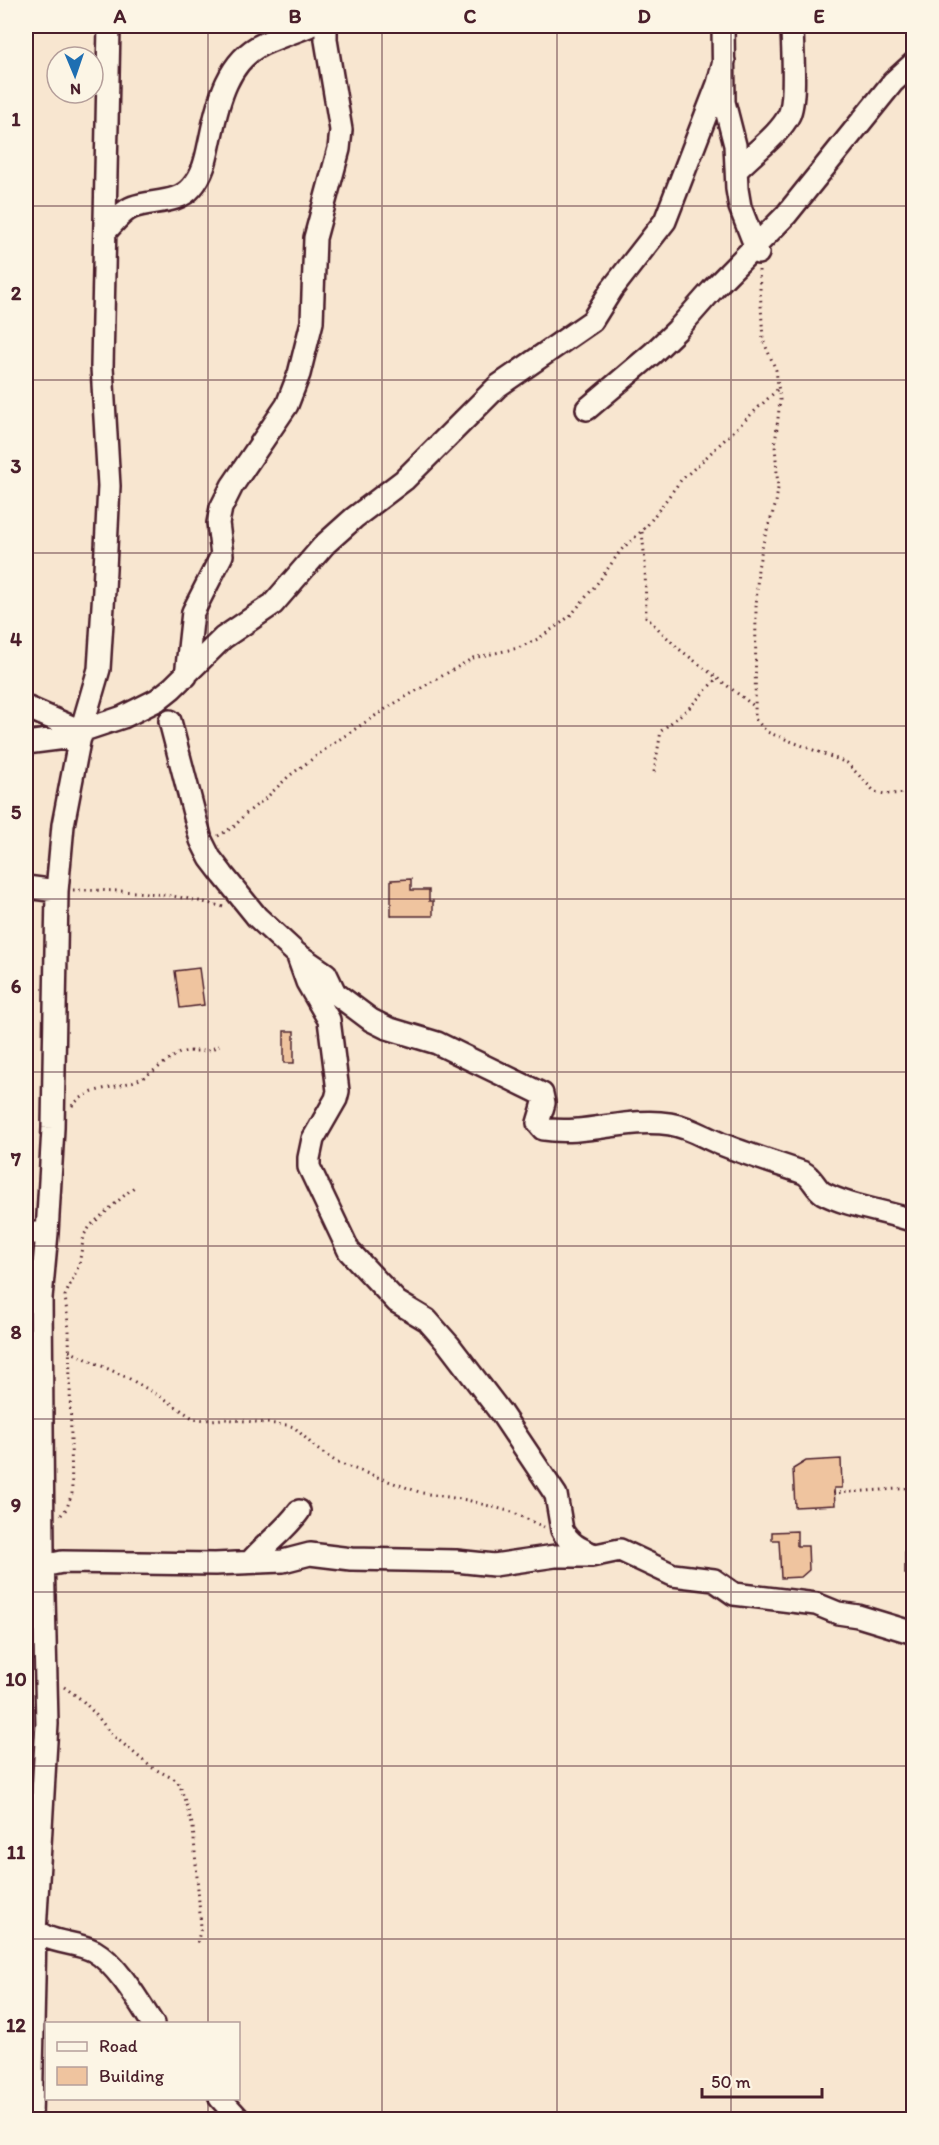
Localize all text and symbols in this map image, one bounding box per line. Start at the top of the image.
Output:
text: A [113,4,127,28]
text: B [289,4,302,28]
text: C [464,4,477,28]
text: D [637,4,651,28]
text: E [813,4,825,28]
north arrow [45,45,105,105]
text: N [70,80,81,99]
text: 1 [11,107,21,131]
text: 2 [11,281,22,305]
text: 3 [11,454,22,478]
text: 4 [10,627,22,651]
text: 5 [11,800,22,824]
text: 6 [11,974,22,998]
text: 7 [10,1147,21,1171]
text: 8 [11,1320,22,1344]
text: 9 [11,1493,21,1517]
text: 10 [5,1667,27,1691]
text: 11 [7,1840,26,1864]
text: 12 [6,2013,26,2037]
legend [45,2022,240,2100]
text: Road [99,2035,138,2057]
scale bar [702,2061,822,2099]
text: Building [99,2065,165,2087]
text: 50 m [711,2071,751,2093]

